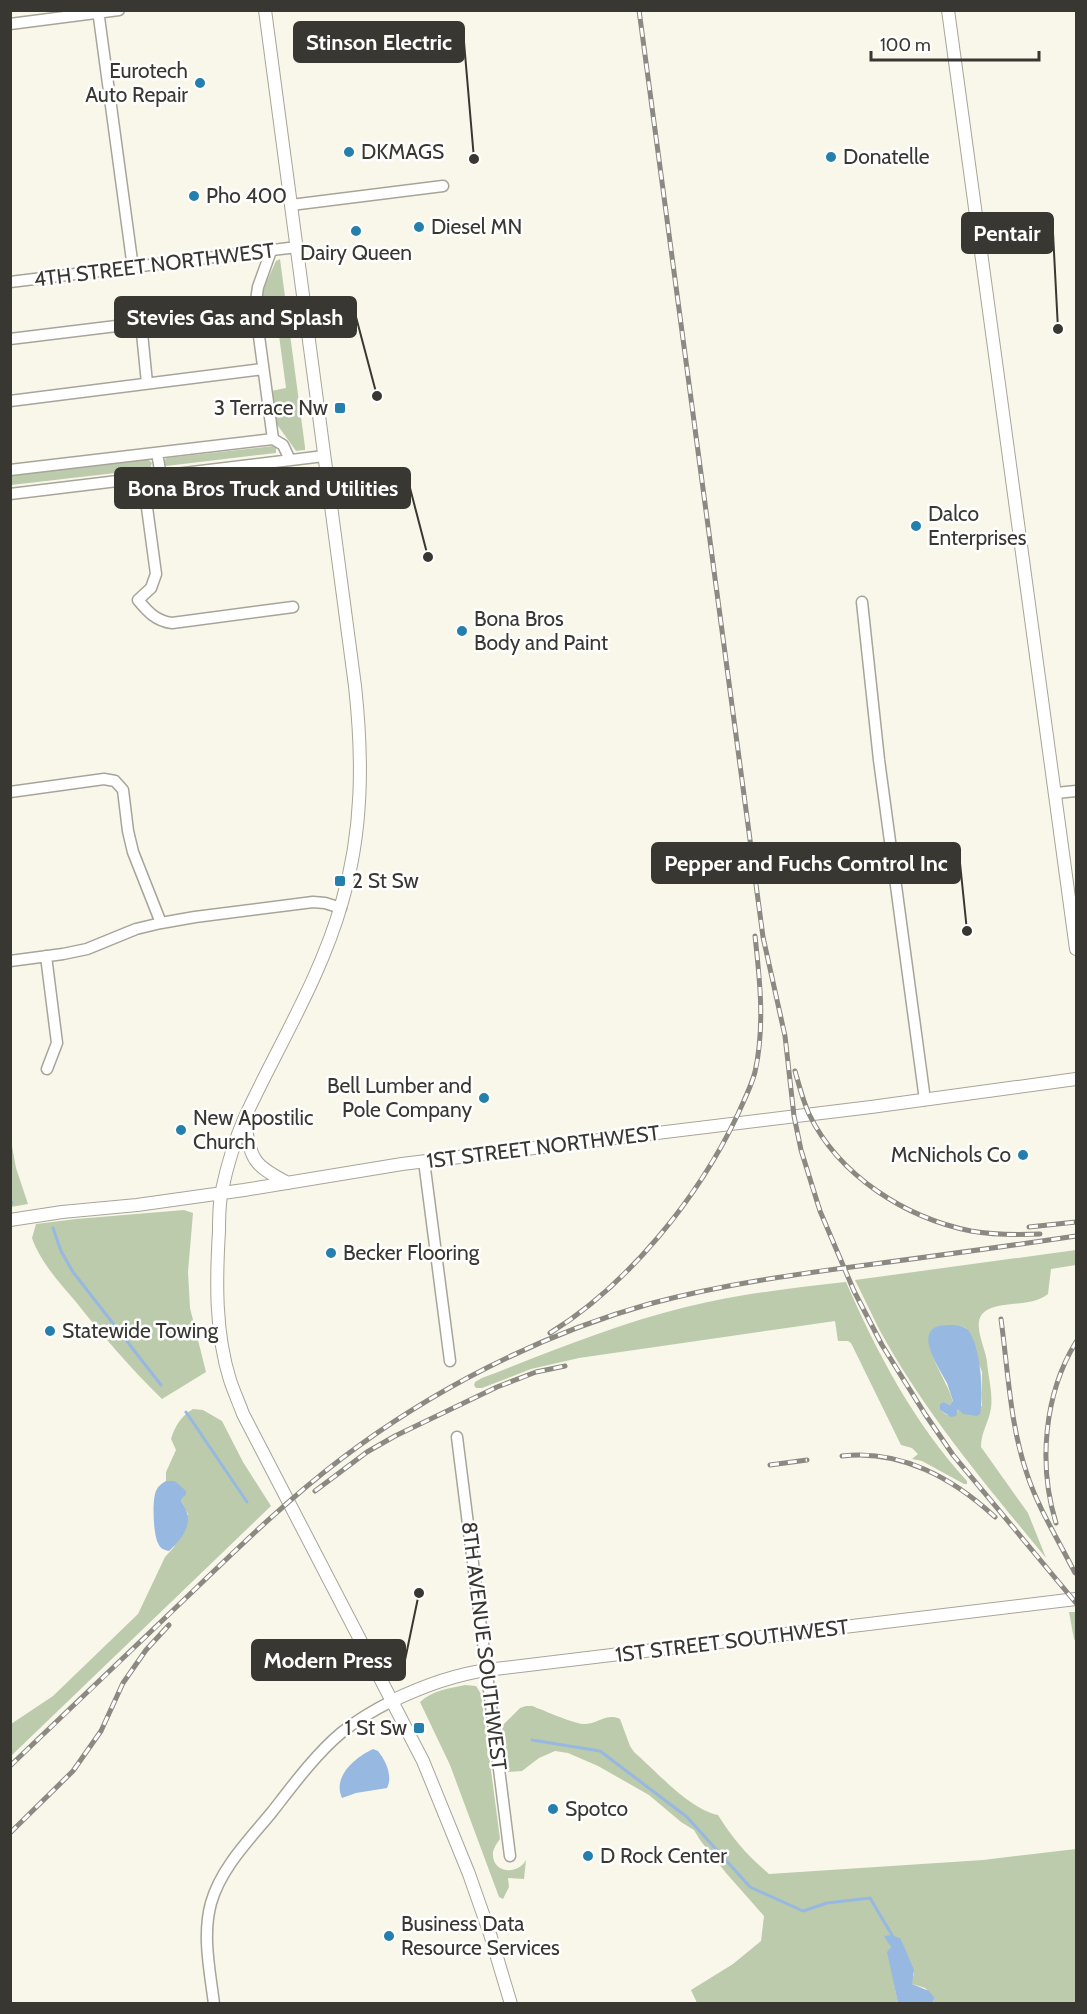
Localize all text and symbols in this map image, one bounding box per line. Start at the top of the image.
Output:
callout: Stinson Electric [294,22,464,62]
scale bar [871,24,1039,62]
text: Stinson Electric [306,29,452,56]
text: 100 m [880,34,931,56]
place label: Eurotech Auto Repair [85,58,188,107]
marker: Eurotech Auto Repair [193,76,207,90]
place label: DKMAGS [361,139,444,164]
place label: Donatelle [843,144,930,169]
marker: DKMAGS [342,145,356,159]
marker: Donatelle [824,150,838,164]
place label: Pho 400 [206,183,287,208]
marker: Pho 400 [187,189,201,203]
callout: Pentair [962,213,1053,253]
place label: Diesel MN [431,214,522,239]
marker: Diesel MN [412,220,426,234]
text: Pentair [973,220,1041,247]
marker: Dairy Queen [349,224,363,238]
street label: 4TH STREET NORTHWEST [32,237,276,292]
place label: Dairy Queen [300,240,412,265]
callout: Stevies Gas and Splash [115,297,356,337]
text: Stevies Gas and Splash [127,304,343,331]
place label: 3 Terrace Nw [214,395,328,420]
marker: 3 Terrace Nw [333,401,347,415]
callout: Bona Bros Truck and Utilities [115,468,410,508]
text: Bona Bros Truck and Utilities [128,475,398,502]
place label: Dalco Enterprises [928,501,1027,550]
marker: Dalco Enterprises [909,519,923,533]
place label: Bona Bros Body and Paint [474,606,608,655]
marker: Bona Bros Body and Paint [455,624,469,638]
callout: Pepper and Fuchs Comtrol Inc [652,843,960,883]
text: Pepper and Fuchs Comtrol Inc [664,850,948,877]
place label: 2 St Sw [352,868,419,893]
marker: 2 St Sw [333,874,347,888]
place label: Bell Lumber and Pole Company [327,1073,472,1122]
marker: Bell Lumber and Pole Company [477,1091,491,1105]
place label: New Apostilic Church [193,1105,314,1154]
street label: 1ST STREET NORTHWEST [425,1120,661,1173]
marker: New Apostilic Church [174,1123,188,1137]
place label: McNichols Co [891,1142,1011,1167]
marker: McNichols Co [1016,1148,1030,1162]
place label: Becker Flooring [343,1240,480,1265]
marker: Becker Flooring [324,1246,338,1260]
place label: Statewide Towing [62,1318,219,1343]
marker: Statewide Towing [43,1324,57,1338]
street label: 8TH AVENUE SOUTHWEST [457,1520,512,1772]
street label: 1ST STREET SOUTHWEST [614,1614,850,1667]
callout: Modern Press [252,1640,405,1680]
text: Modern Press [264,1647,392,1674]
place label: 1 St Sw [344,1715,407,1740]
marker: 1 St Sw [412,1721,426,1735]
place label: Spotco [565,1796,628,1821]
marker: Spotco [546,1802,560,1816]
place label: D Rock Center [600,1843,727,1868]
marker: D Rock Center [581,1849,595,1863]
place label: Business Data Resource Services [401,1911,560,1960]
marker: Business Data Resource Services [382,1929,396,1943]

